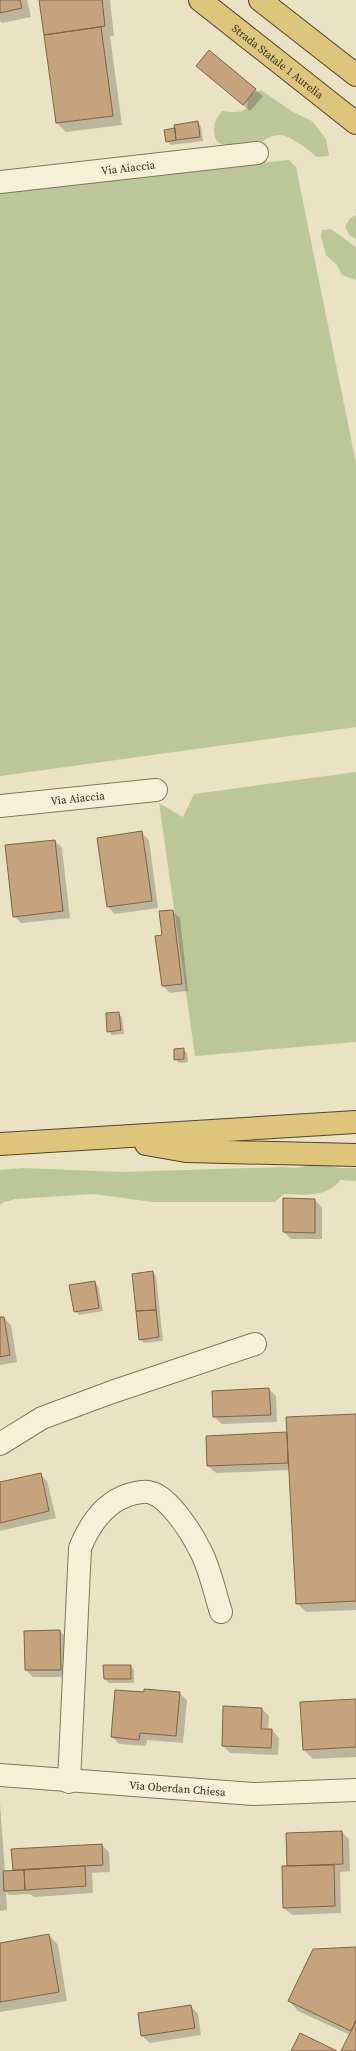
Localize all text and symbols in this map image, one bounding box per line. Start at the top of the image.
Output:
street label: Strada Statale 1 Aurelia [229,20,327,102]
street label: Via Aiaccia [100,157,156,178]
street label: Via Aiaccia [50,788,106,808]
street label: Via Oberdan Chiesa [129,1777,227,1799]

